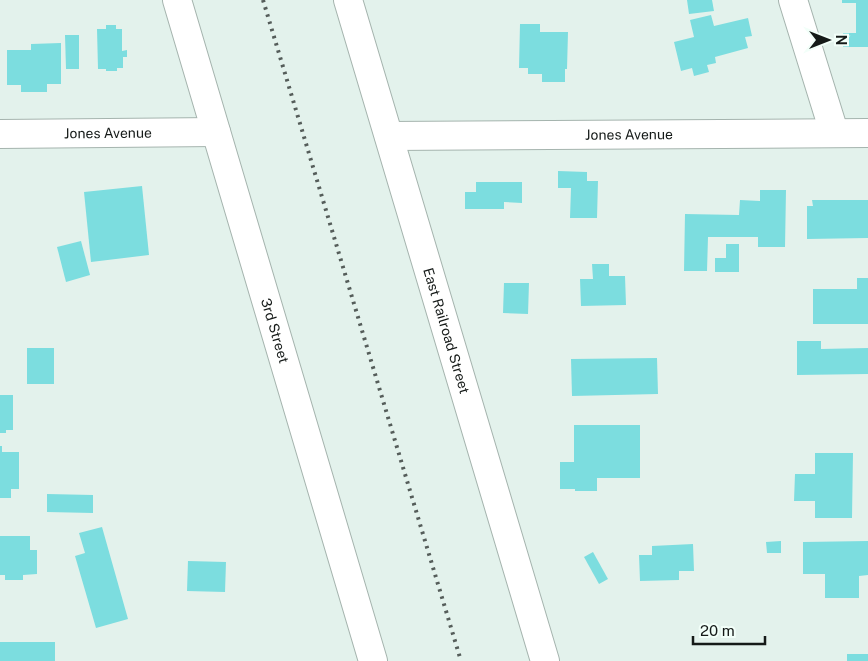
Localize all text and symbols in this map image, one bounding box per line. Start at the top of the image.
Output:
north arrow [803,15,853,65]
text: N [833,35,849,45]
street label: Jones Avenue [64,125,152,141]
street label: Jones Avenue [585,126,673,143]
street label: East Railroad Street [420,266,473,395]
street label: 3rd Street [258,296,292,365]
scale bar [693,614,766,646]
text: 20 m [700,622,735,639]

